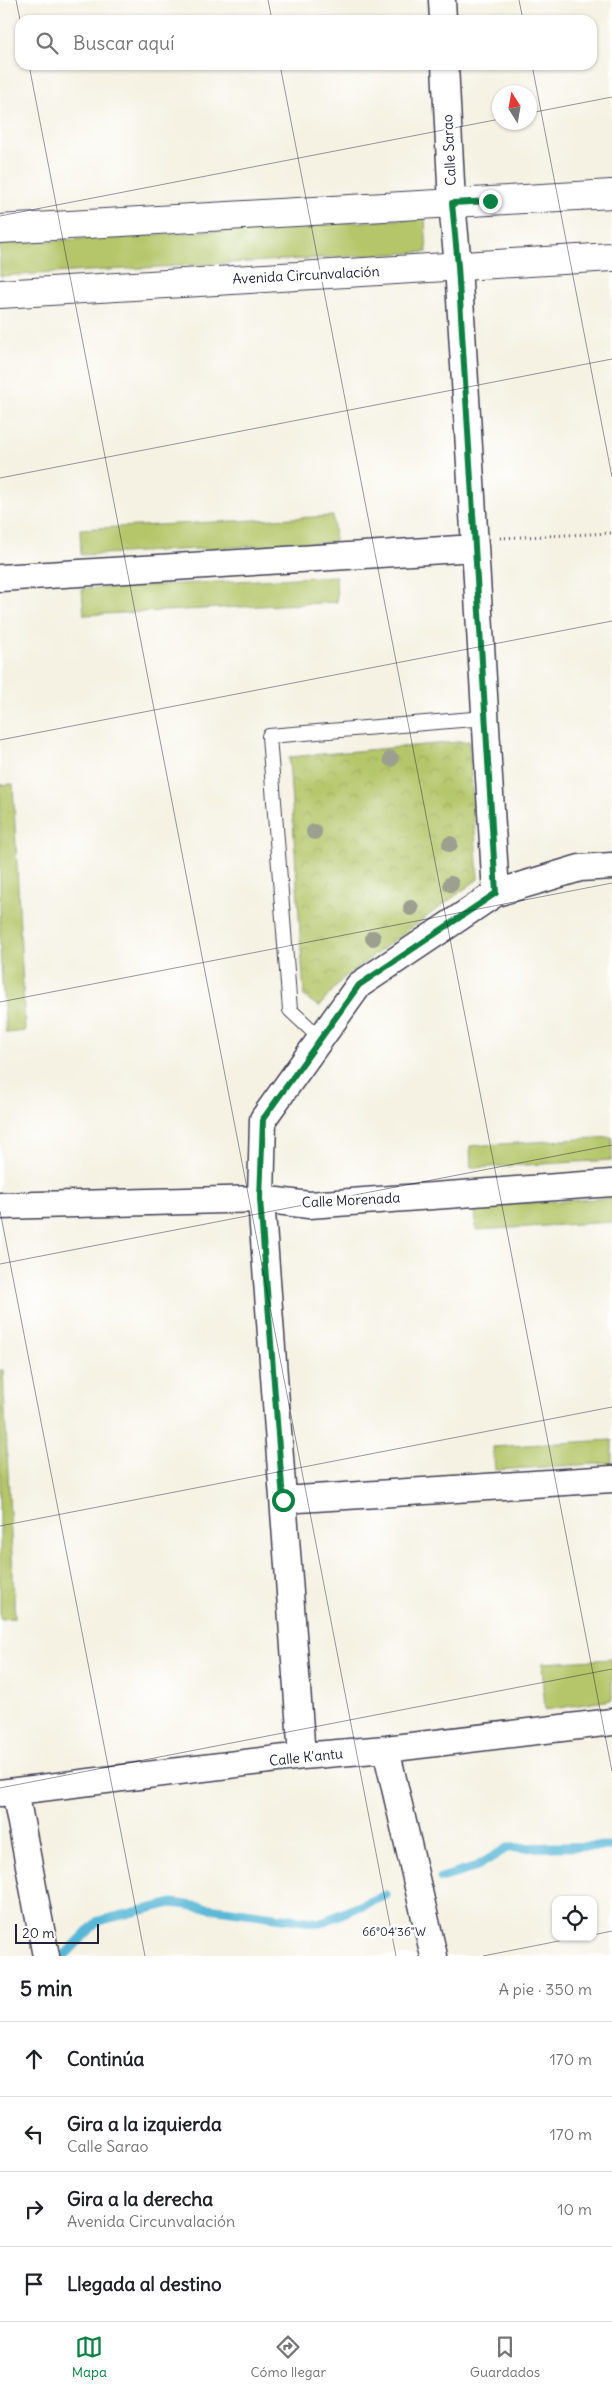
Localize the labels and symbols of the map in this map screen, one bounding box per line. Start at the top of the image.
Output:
north arrow [492,85,537,130]
street label: Calle Sarao [438,114,460,186]
route end [479,190,502,213]
street label: Avenida Circunvalación [232,262,380,288]
street label: Calle Morenada [301,1188,401,1212]
route start [272,1489,295,1512]
street label: Calle K'antu [268,1744,344,1770]
scale bar [15,1921,99,1944]
text: 66°04'36"W [362,1924,426,1939]

